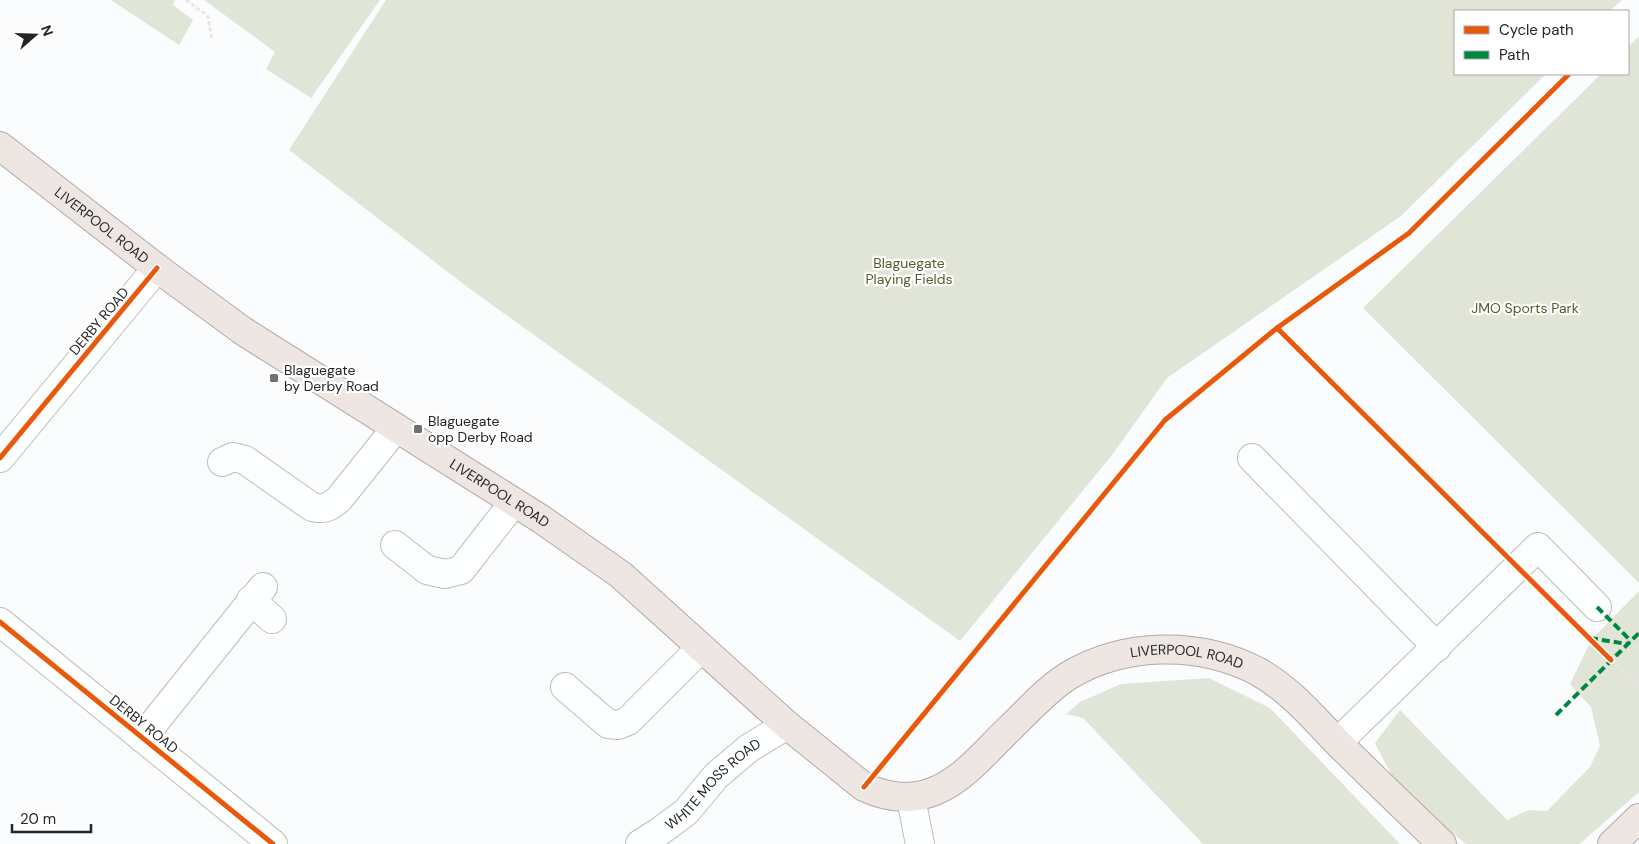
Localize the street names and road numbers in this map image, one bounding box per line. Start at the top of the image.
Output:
street label: LIVERPOOL ROAD [51,183,153,267]
street label: DERBY ROAD [65,283,133,359]
street label: LIVERPOOL ROAD [446,455,553,531]
street label: LIVERPOOL ROAD [1129,640,1246,673]
street label: DERBY ROAD [106,691,182,757]
street label: WHITE MOSS ROAD [661,734,764,834]

